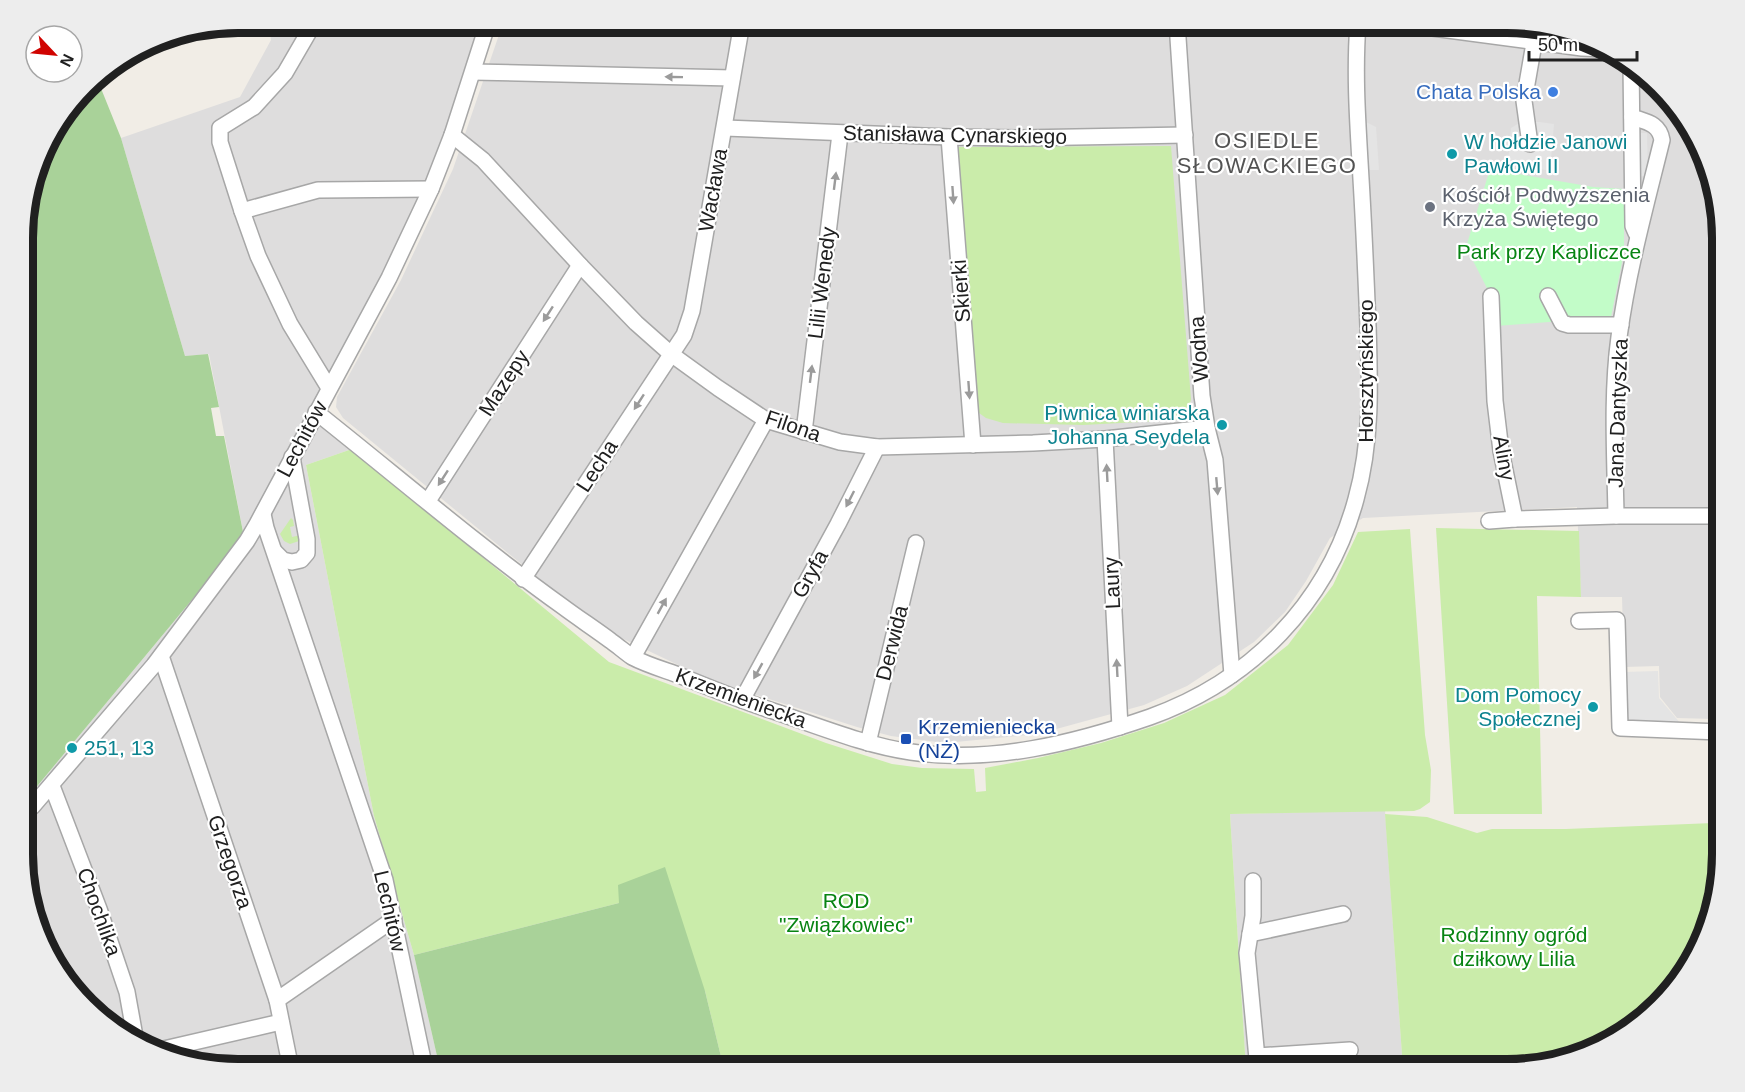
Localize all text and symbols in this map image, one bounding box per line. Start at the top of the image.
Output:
north arrow [24,24,84,84]
scale bar [1529,24,1637,62]
text: 50 m [1538,35,1578,55]
text: N [57,51,77,69]
one-way arrow [664,72,683,81]
place label: Chata Polska [1416,80,1541,103]
marker: Chata Polska [1546,85,1560,99]
street label: Stanisława Cynarskiego [843,121,1067,148]
district label: OSIEDLE SŁOWACKIEGO [1177,128,1357,178]
place label: W hołdzie Janowi Pawłowi II [1464,130,1627,177]
street label: Wacława [694,146,731,233]
marker: W hołdzie Janowi Pawłowi II [1445,147,1459,161]
one-way arrow [830,171,839,190]
place label: Kościół Podwyższenia Krzyża Świętego [1442,183,1650,230]
one-way arrow [948,186,958,205]
marker: Kościół Podwyższenia Krzyża Świętego [1423,200,1437,214]
street label: Lilii Wenedy [803,225,840,340]
park label: Park przy Kapliczce [1457,240,1641,263]
street label: Skierki [947,259,974,323]
street label: Horsztyńskiego [1354,299,1377,443]
one-way arrow [543,306,554,322]
street label: Wodna [1185,315,1212,383]
street label: Jana Dantyszka [1603,338,1632,488]
street label: Mazepy [474,345,534,420]
one-way arrow [807,365,816,384]
one-way arrow [964,380,973,399]
one-way arrow [633,394,645,410]
street label: Lechitów [272,396,332,481]
place label: Piwnica winiarska Johanna Seydela [1044,401,1210,448]
street label: Filona [762,405,824,446]
marker: Piwnica winiarska Johanna Seydela [1215,418,1229,432]
street label: Aliny [1489,433,1520,483]
street label: Lecha [571,435,622,496]
one-way arrow [1102,464,1111,483]
one-way arrow [437,470,448,486]
one-way arrow [1212,476,1222,495]
one-way arrow [845,491,855,508]
street label: Gryfa [787,545,832,602]
street label: Laury [1099,556,1124,610]
one-way arrow [657,597,667,614]
street label: Derwida [871,602,912,683]
one-way arrow [1112,659,1122,678]
street label: Krzemieniecka [673,663,810,732]
one-way arrow [753,663,763,680]
place label: Dom Pomocy Społecznej [1455,683,1581,730]
marker: Dom Pomocy Społecznej [1586,700,1600,714]
place label: Krzemieniecka (NŻ) [918,715,1056,762]
marker: Krzemieniecka (NŻ) [899,732,913,746]
place label: 251, 13 [84,736,154,759]
marker: 251, 13 [65,741,79,755]
street label: Grzegorza [204,812,257,912]
street label: Chochlika [73,865,126,959]
street label: Lechitów [370,868,411,955]
park label: ROD "Związkowiec" [779,889,913,936]
park label: Rodzinny ogród dziłkowy Lilia [1440,923,1588,970]

